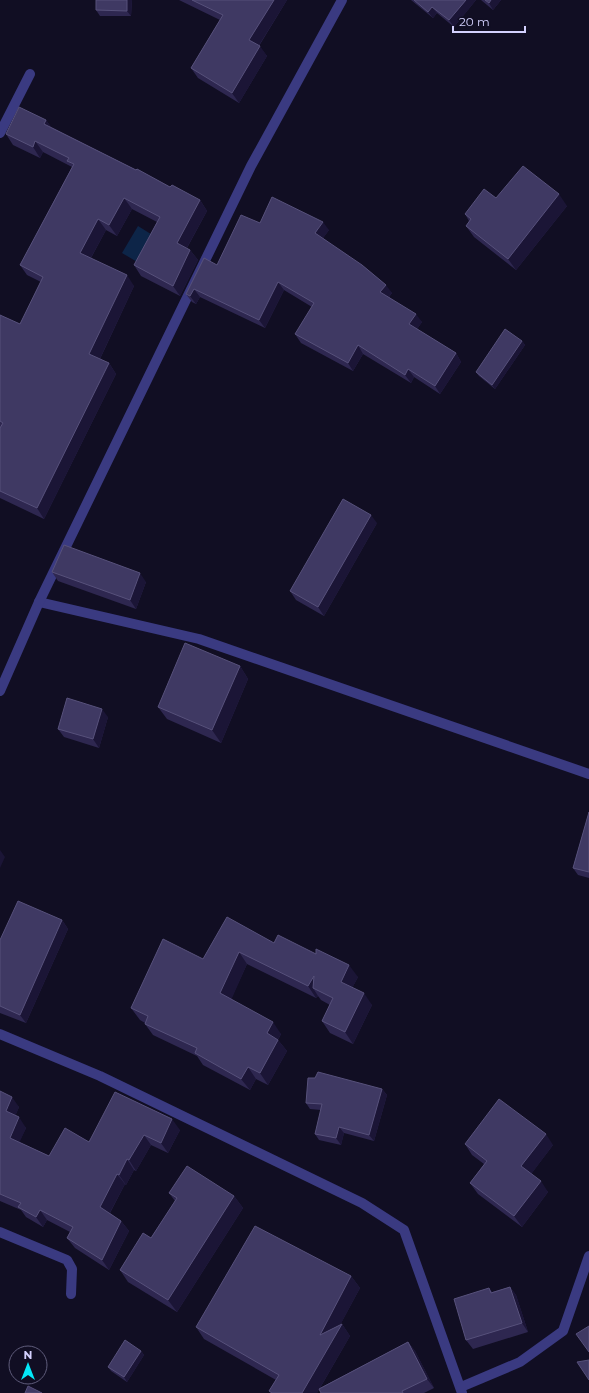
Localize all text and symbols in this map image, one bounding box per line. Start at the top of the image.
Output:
scale bar [453,8,525,34]
text: 20 m [459,14,490,29]
north arrow [8,1345,48,1385]
text: N [24,1348,32,1362]

